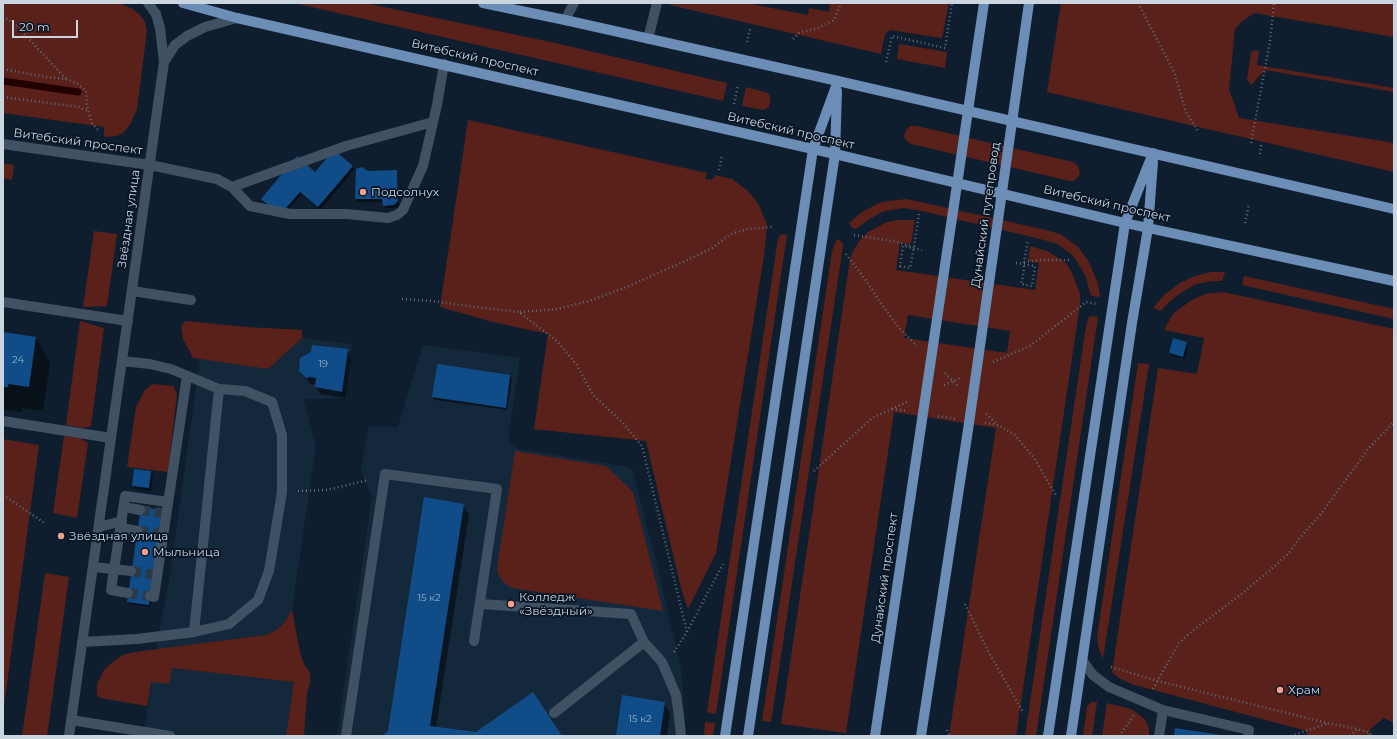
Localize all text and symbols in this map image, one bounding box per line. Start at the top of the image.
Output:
scale bar [14,12,80,38]
text: 20 m [19,19,50,34]
street label: Витебский проспект [410,36,540,80]
street label: Витебский проспект [726,109,856,153]
street label: Витебский проспект [13,126,143,158]
street label: Дунайский путепровод [969,141,1003,289]
street label: Звёздная улица [115,169,143,269]
street label: Витебский проспект [1042,182,1172,226]
place label: Подсолнух [371,185,439,199]
marker: Подсолнух [358,187,368,197]
house number: 24 [12,354,24,366]
house number: 19 [318,358,328,370]
street label: Дунайский проспект [869,512,901,644]
place label: Звёздная улица [69,529,168,543]
marker: Звёздная улица [56,531,66,541]
place label: Мыльница [153,545,220,559]
marker: Мыльница [140,547,150,557]
place label: Колледж «Звёздный» [519,590,593,618]
house number: 15 к2 [417,592,441,604]
marker: Колледж «Звёздный» [506,599,516,609]
place label: Храм [1288,683,1320,697]
marker: Храм [1275,685,1285,695]
house number: 15 к2 [628,713,652,725]

